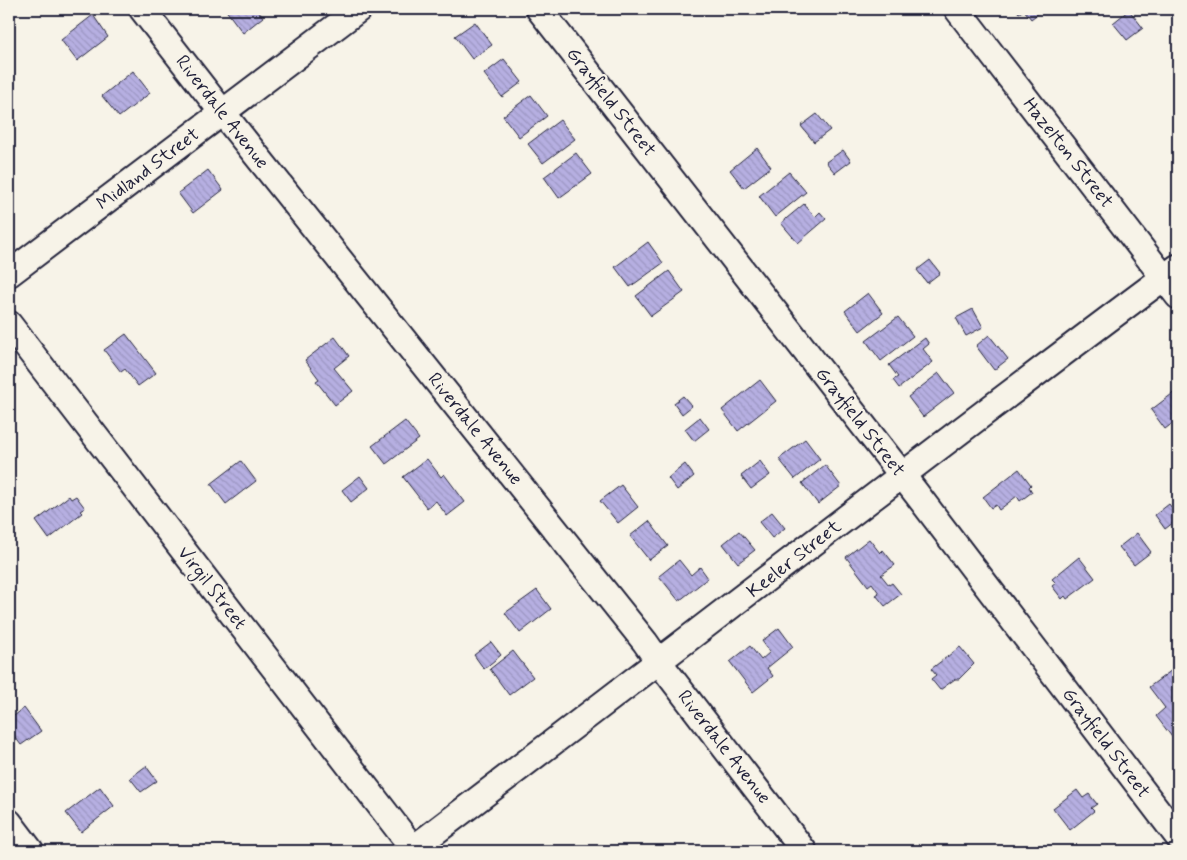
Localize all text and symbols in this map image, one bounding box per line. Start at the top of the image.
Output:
street label: Grayfield Street [560,42,662,162]
street label: Riverdale Avenue [170,50,274,174]
street label: Hazelton Street [1017,93,1119,213]
street label: Midland Street [91,122,205,216]
street label: Grayfield Street [809,362,911,482]
street label: Riverdale Avenue [422,367,528,491]
street label: Keeler Street [742,514,846,604]
street label: Virgil Street [170,541,252,636]
street label: Grayfield Street [1056,683,1156,803]
street label: Riverdale Avenue [672,685,776,809]

